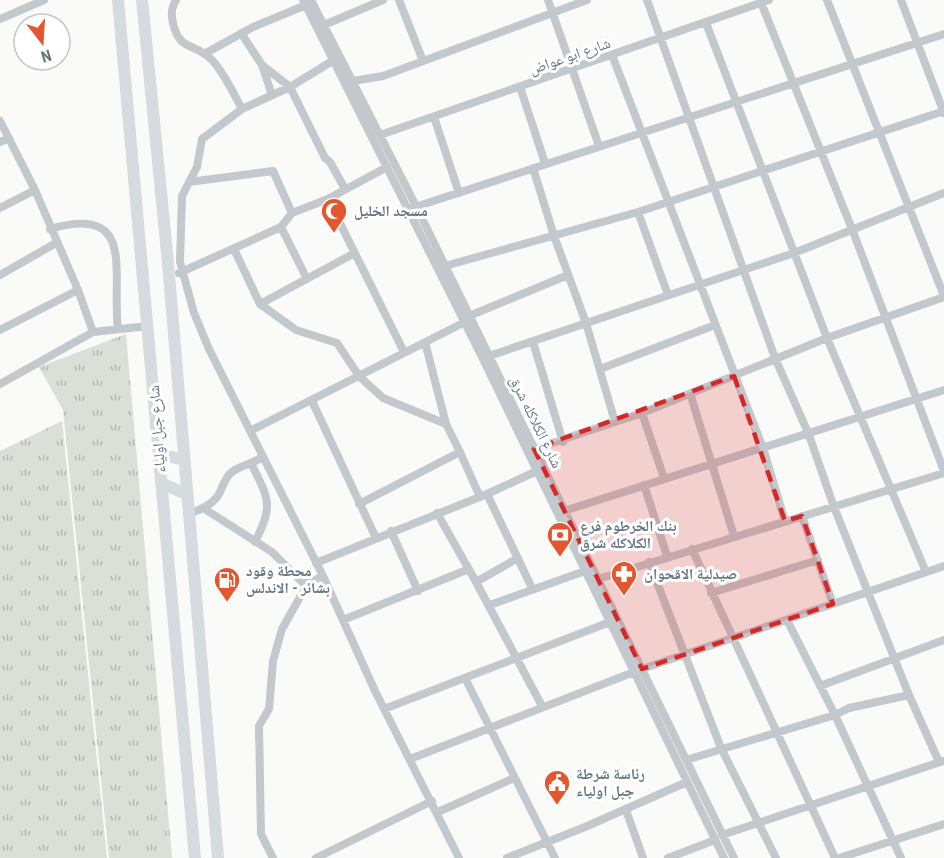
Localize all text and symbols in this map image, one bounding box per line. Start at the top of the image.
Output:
north arrow [12,12,72,72]
street label: شارع ابو عواض [527,34,613,79]
text: N [39,45,54,66]
mosque icon: مسجد الخليل [319,196,349,234]
place label: مسجد الخليل [354,202,428,220]
street label: شارع الكلاكله شرق [505,373,566,472]
street label: شارع جبل اولياء [145,384,170,473]
place label: بنك الخرطوم فرع الكلاكله شرق [580,517,677,552]
bank icon: بنك الخرطوم فرع الكلاكله شرق [545,520,575,558]
pharmacy icon: صيدلية الاقحوان [609,559,639,597]
place label: محطة وقود بشائر - الاندلس [246,562,330,597]
fuel station icon: محطة وقود بشائر - الاندلس [212,565,242,603]
place label: صيدلية الاقحوان [644,565,737,583]
place label: رئاسة شرطة جبل اولياء [576,765,645,800]
public building icon: رئاسة شرطة جبل اولياء [542,768,572,806]

